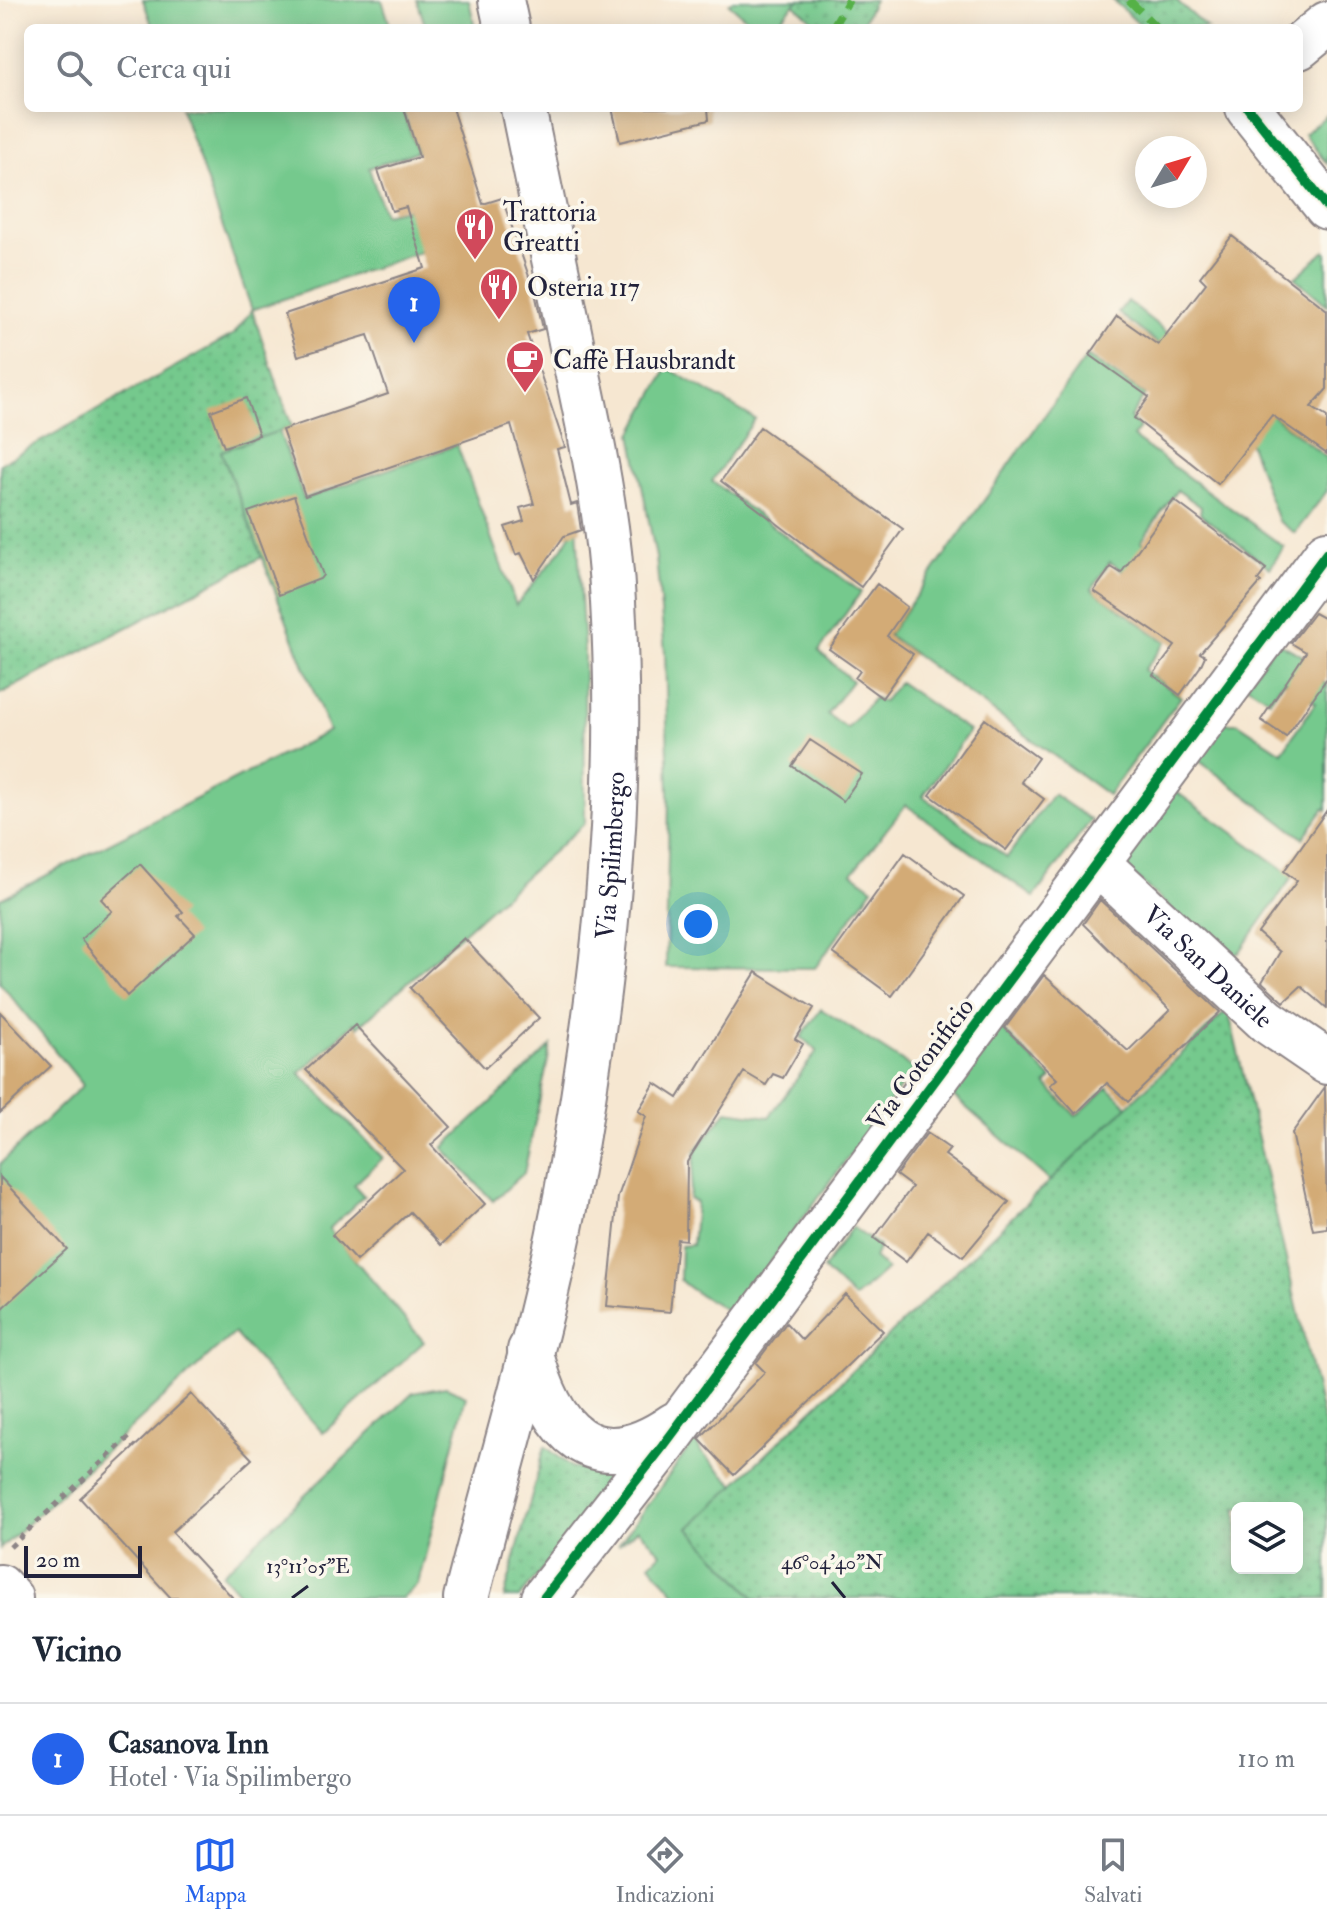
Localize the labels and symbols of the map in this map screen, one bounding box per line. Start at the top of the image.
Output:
north arrow [1135,136,1207,208]
place label: Trattoria Greatti [503,197,597,259]
restaurant icon: Trattoria Greatti [454,206,496,261]
restaurant icon: Osteria 117 [478,266,520,321]
place label: Osteria 117 [527,272,640,304]
pin: 1 [388,277,440,343]
cafe icon: Caffė Hausbrandt [504,339,546,394]
place label: Caffė Hausbrandt [553,345,736,377]
street label: Via Spilimbergo [589,771,632,941]
street label: Via San Daniele [1136,899,1279,1035]
your location [678,904,718,944]
street label: Via Cotonificio [860,992,981,1137]
scale bar [24,1542,142,1578]
text: 46°04'40"N [781,1550,883,1575]
text: 13°11'05"E [266,1554,350,1579]

